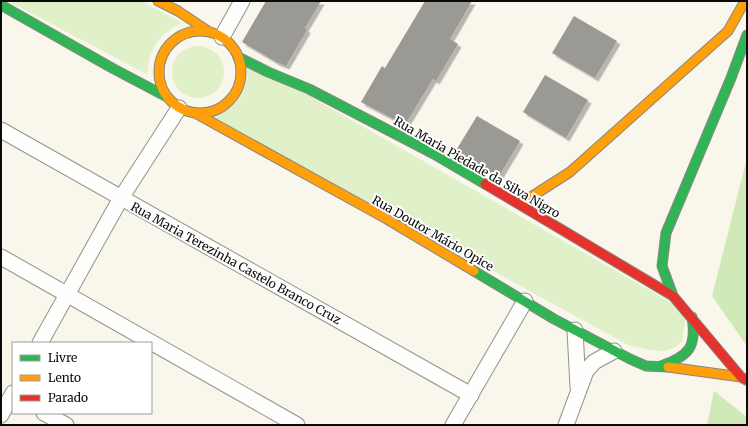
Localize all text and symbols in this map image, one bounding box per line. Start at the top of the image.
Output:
street label: Rua Maria Piedade da Silva Nigro [391,113,563,221]
street label: Rua Doutor Mário Opice [370,192,496,274]
street label: Rua Maria Terezinha Castelo Branco Cruz [128,199,344,327]
legend [12,342,152,414]
text: Livre [48,350,77,365]
text: Lento [48,370,81,385]
text: Parado [48,390,88,405]

